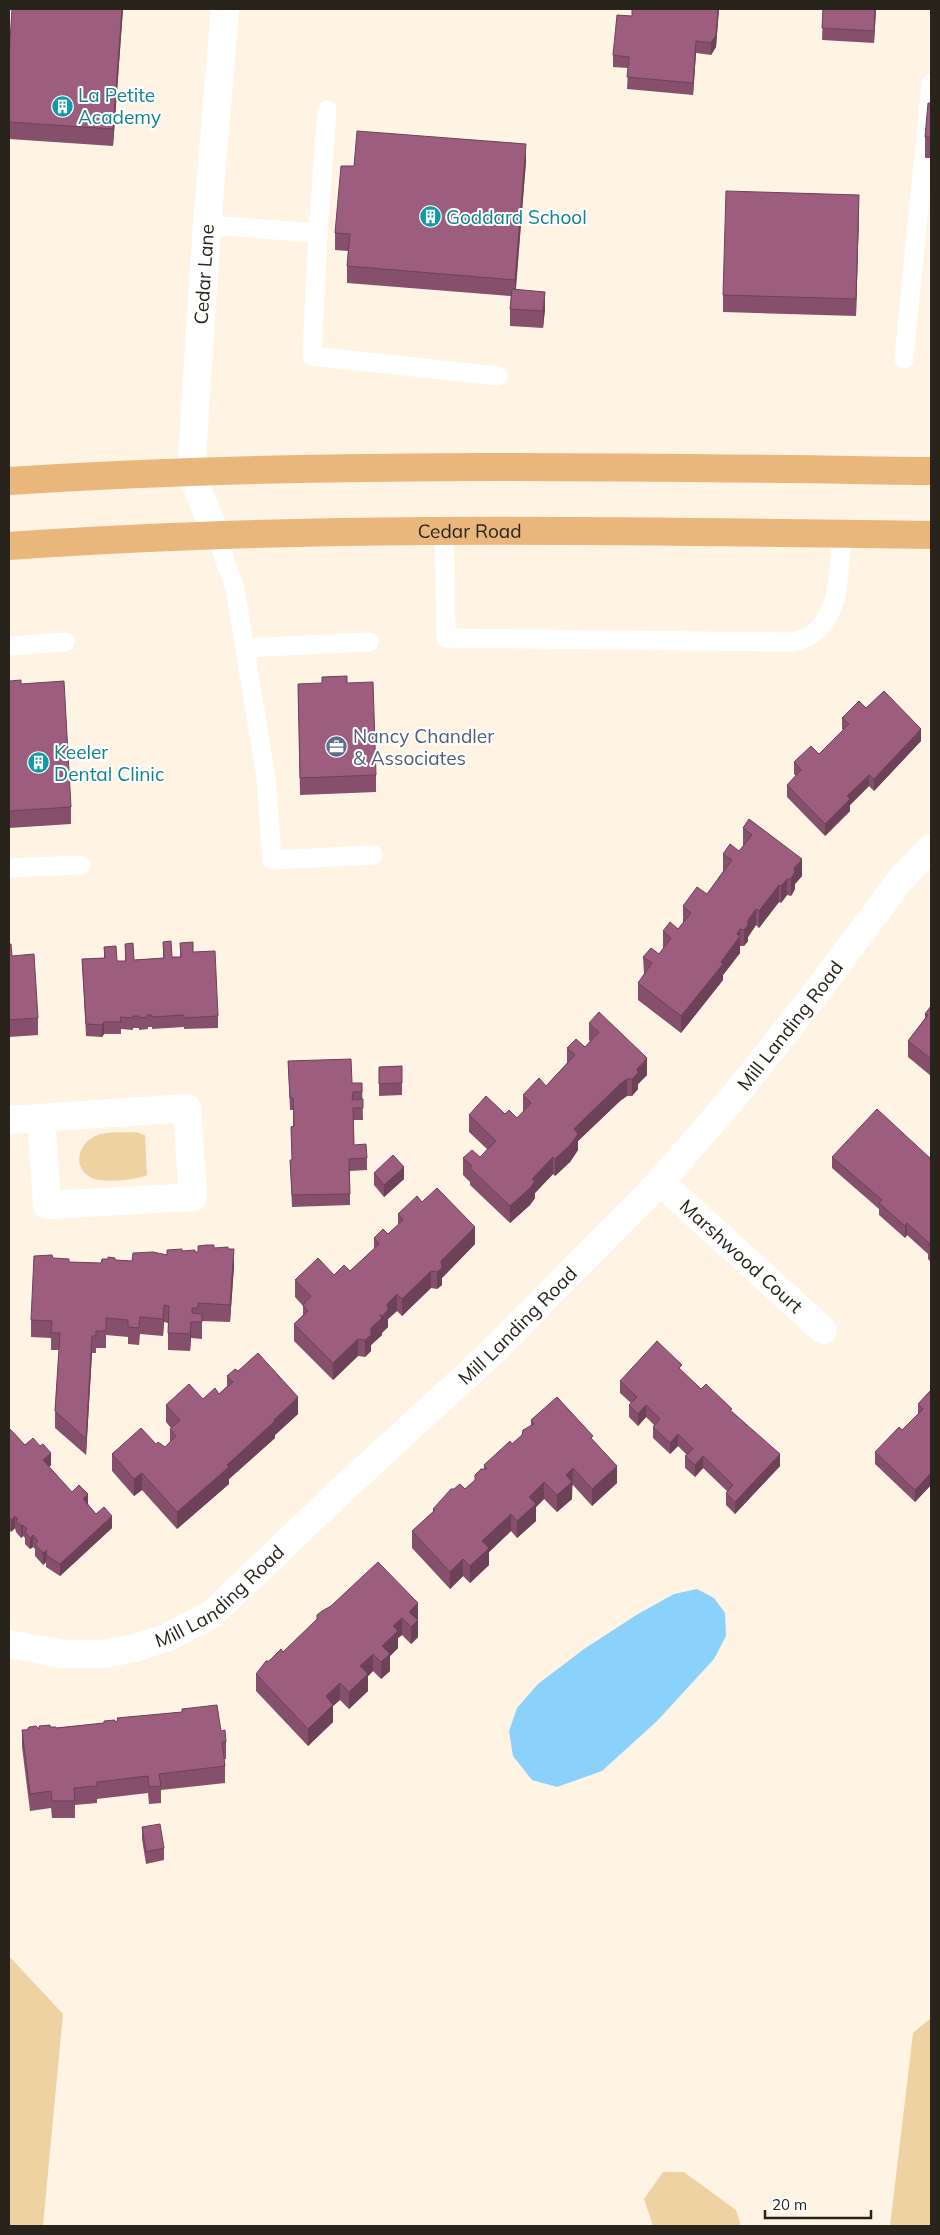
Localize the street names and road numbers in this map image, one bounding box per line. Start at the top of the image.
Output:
street label: Cedar Lane [189,223,219,325]
street label: Cedar Road [418,519,522,543]
street label: Mill Landing Road [732,956,848,1095]
street label: Marshwood Court [675,1194,808,1318]
street label: Mill Landing Road [453,1261,582,1390]
street label: Mill Landing Road [152,1540,289,1653]

